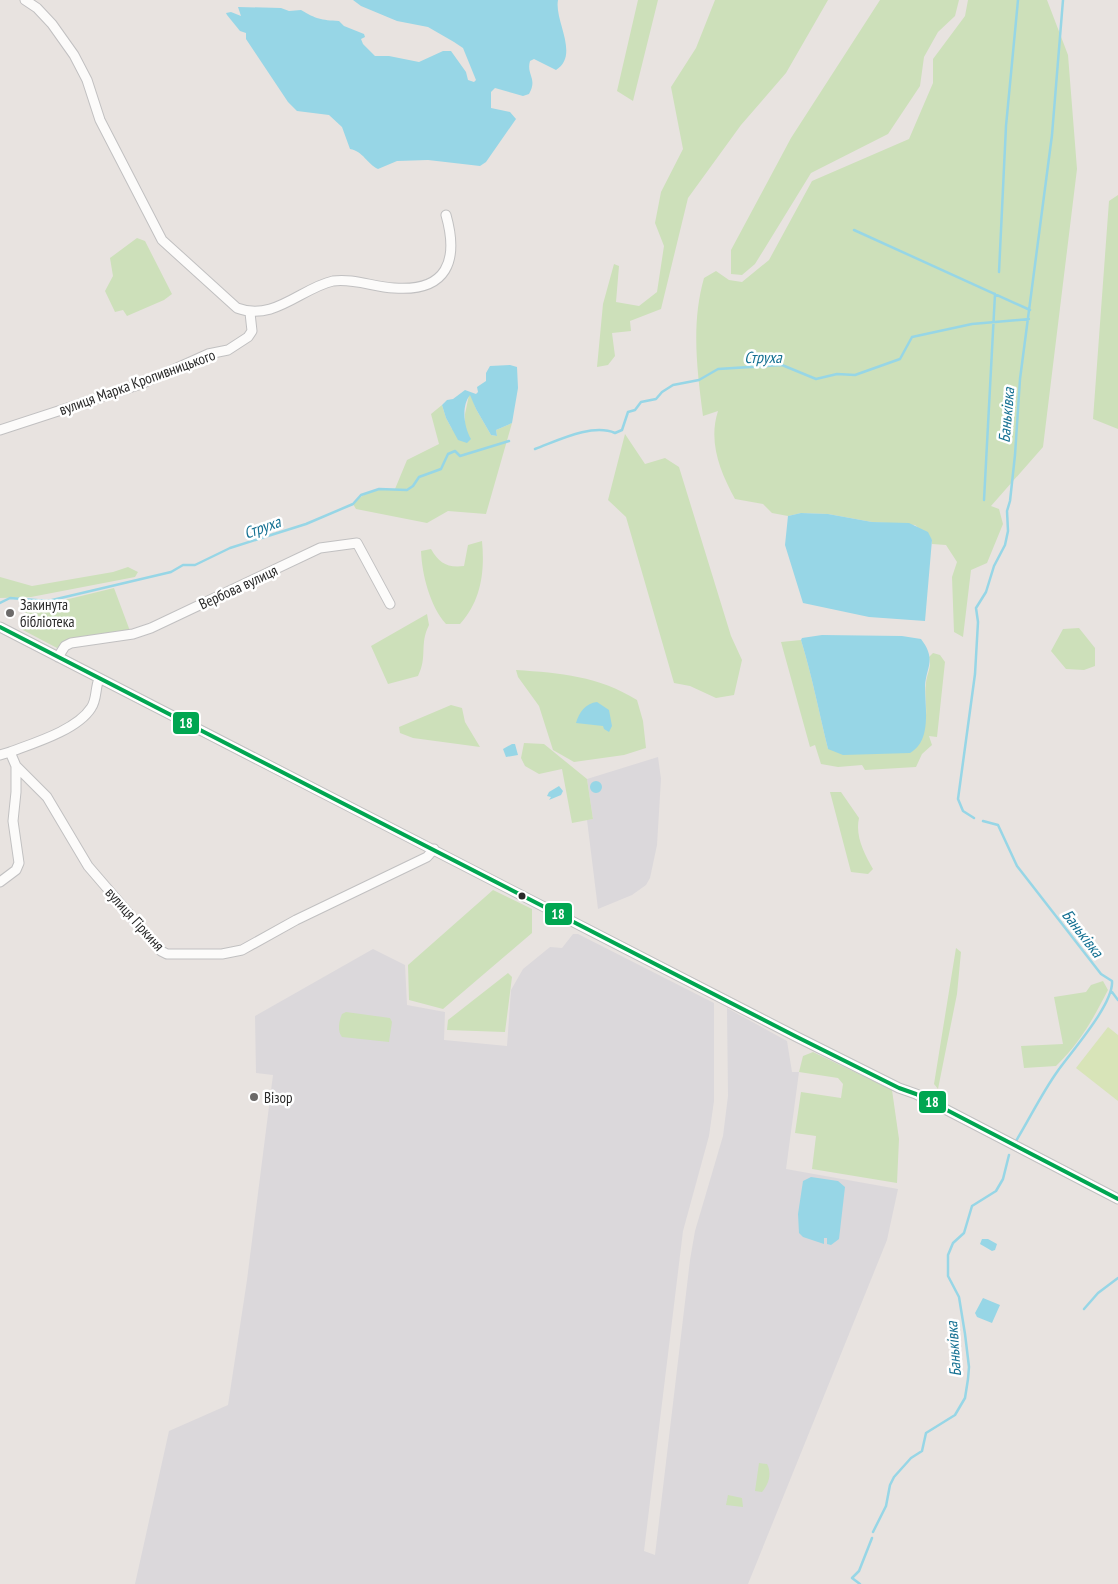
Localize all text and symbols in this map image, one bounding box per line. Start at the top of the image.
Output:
street label: вулиця Марка Кропивницького [56,345,218,419]
water label: Струха [744,347,783,367]
water label: Баньківка [994,385,1019,443]
water label: Струха [241,511,285,543]
street label: Вербова вулиця [196,560,281,613]
place label: Закинута бібліотека [20,595,75,631]
marker: Закинута бібліотека [4,607,16,619]
line badge: 18 [172,711,200,735]
text: 18 [179,714,193,732]
street label: вулиця Гіркиня [101,883,169,955]
unlabelled marker [517,891,527,901]
line badge: 18 [544,902,573,926]
text: 18 [551,905,565,923]
water label: Баньківка [1058,905,1109,962]
place label: Візор [264,1088,293,1107]
line badge: 18 [918,1090,947,1114]
marker: Візор [248,1091,260,1103]
text: 18 [925,1093,939,1111]
water label: Баньківка [941,1319,965,1377]

